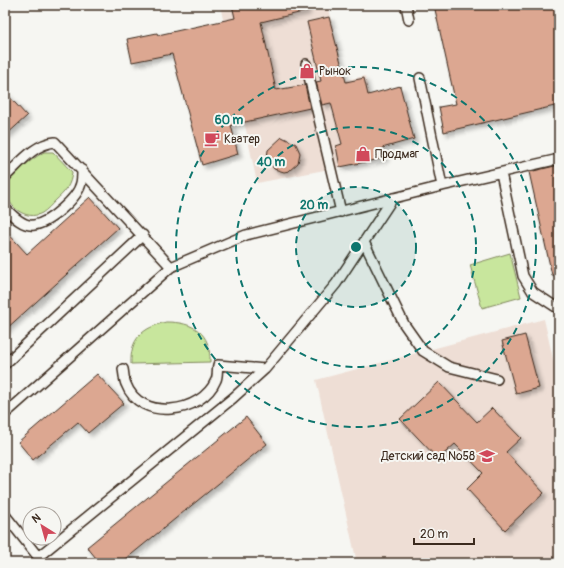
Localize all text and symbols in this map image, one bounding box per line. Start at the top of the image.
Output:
shop icon: Рынок [298,62,316,80]
place label: Рынок [319,64,351,79]
text: 60 m [215,113,244,128]
cafe icon: Кватер [203,130,221,148]
place label: Кватер [224,132,260,147]
shop icon: Продмаг [354,145,372,163]
place label: Продмаг [375,147,419,162]
text: 40 m [256,155,286,170]
text: 20 m [300,198,328,213]
centre of rings [349,240,363,254]
school or university icon: Детский сад №58 [478,447,496,465]
place label: Детский сад №58 [380,449,475,464]
north arrow [22,506,62,546]
text: N [29,511,44,526]
scale bar [414,520,474,546]
text: 20 m [420,527,449,542]

